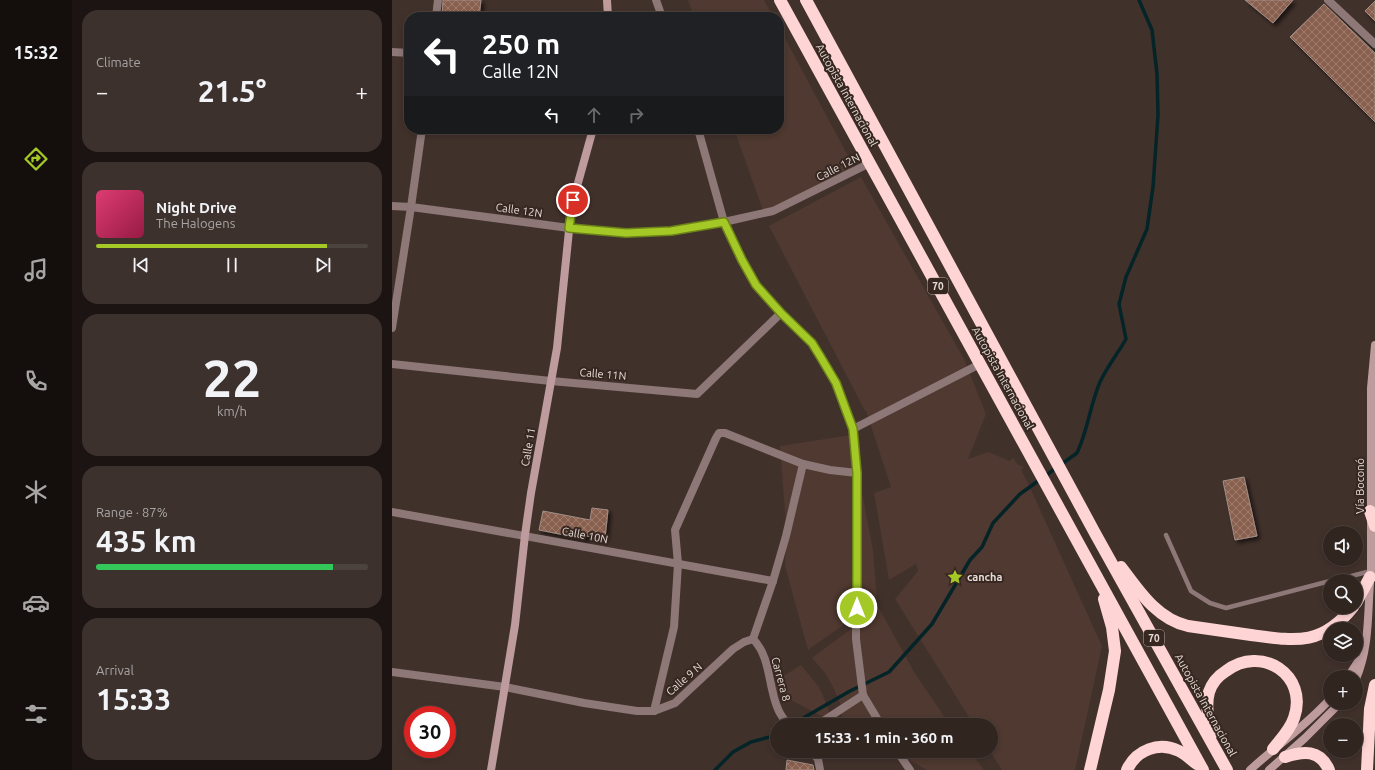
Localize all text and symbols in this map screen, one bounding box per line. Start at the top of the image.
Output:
icon: left [416,28,468,80]
text: 250 m [482,28,560,59]
text: 15:32 [13,42,59,62]
street label: Autopista Internacional [814,42,880,148]
text: Climate [96,55,141,69]
text: Calle 12N [482,61,559,81]
text: 21.5° [198,74,266,108]
text: − [96,79,108,104]
text: + [356,79,368,104]
icon: left [541,104,563,126]
icon: ahead [583,104,605,126]
icon: right [625,104,647,126]
icon: directions [22,145,50,173]
street label: Calle 12N [814,151,862,183]
pin [556,183,590,217]
icon: arrive [562,189,584,211]
text: Night Drive [156,199,237,216]
street label: Calle 12N [495,201,543,219]
text: The Halogens [156,216,235,230]
icon: previous [130,254,152,276]
icon: pause [221,254,243,276]
icon: next [312,254,334,276]
icon: music [22,256,50,284]
road number: 70 [928,278,948,294]
street label: Autopista Internacional [970,325,1036,431]
text: 22 [203,349,261,407]
street label: Calle 11N [579,366,627,382]
icon: phone [22,367,50,395]
text: km/h [217,404,247,418]
street label: Calle 11 [519,427,537,467]
street label: Vía Boconó [1354,458,1366,514]
icon: climate [22,478,50,506]
text: Range · 87% [96,505,168,519]
text: 435 km [96,524,197,558]
street label: Calle 10N [561,525,609,545]
map controls [1323,526,1363,758]
button: sound [1323,526,1363,566]
place icon: cancha [946,568,964,586]
place label: cancha [967,571,1002,583]
button: search [1323,574,1363,614]
position arrow [836,587,878,629]
icon: car [22,589,50,617]
button: layers [1323,622,1363,662]
road number: 70 [1144,630,1164,646]
street label: Autopista Internacional [1173,652,1239,758]
street label: Carrera 8 [769,656,793,702]
street label: Calle 9 N [664,660,704,698]
text: Arrival [96,663,134,677]
button: + [1323,670,1363,710]
text: 15:33 [96,682,171,716]
icon: filters [22,700,50,728]
speed limit sign: 30 [404,706,456,758]
button: − [1323,718,1363,758]
text: 15:33 · 1 min · 360 m [815,729,953,746]

